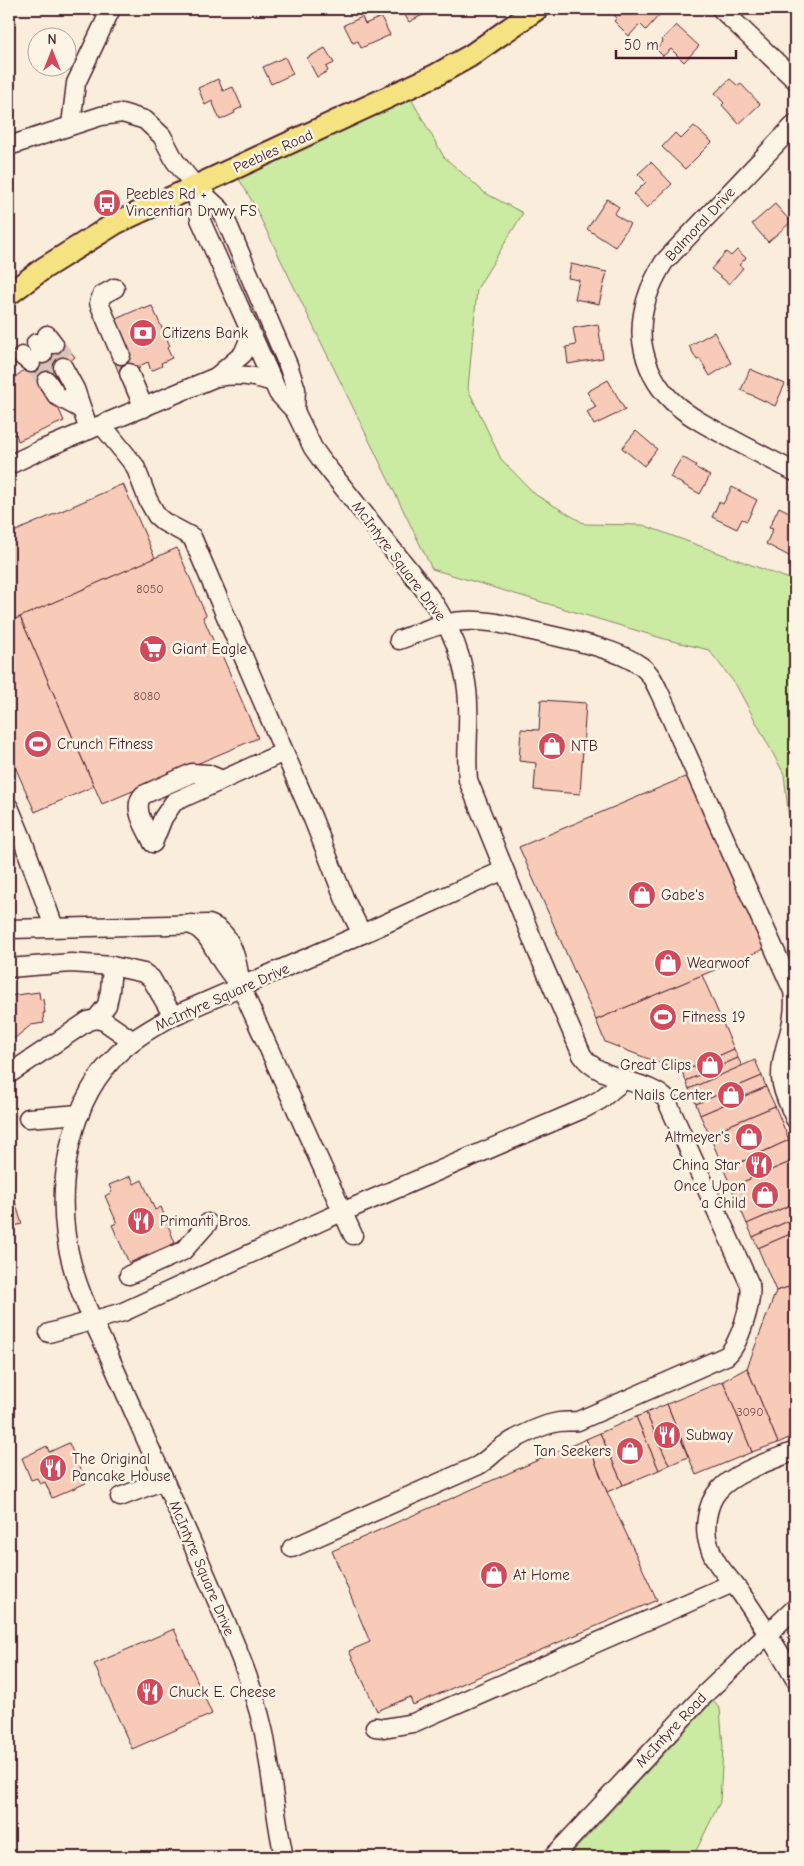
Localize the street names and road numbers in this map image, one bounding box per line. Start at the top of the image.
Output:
street label: Peebles Road [230,125,316,177]
street label: Balmoral Drive [661,183,739,265]
street label: McIntyre Square Drive [348,498,450,625]
street label: McIntyre Square Drive [152,959,292,1035]
street label: McIntyre Square Drive [165,1498,239,1639]
street label: McIntyre Road [632,1689,710,1771]

